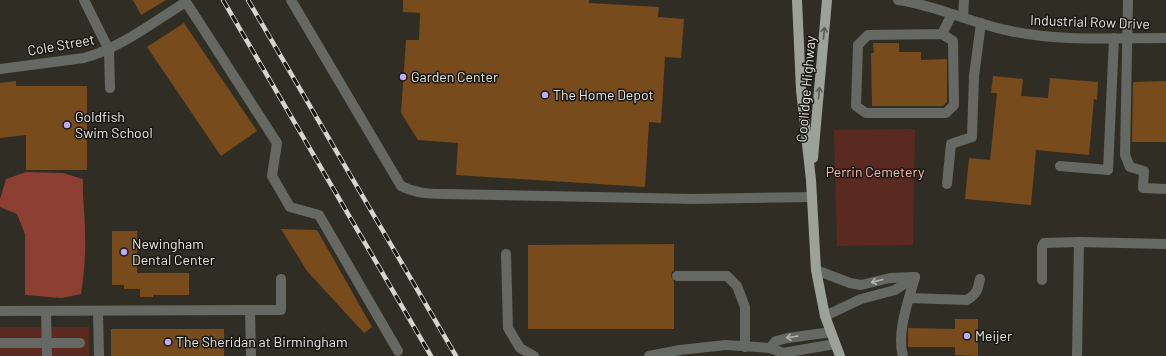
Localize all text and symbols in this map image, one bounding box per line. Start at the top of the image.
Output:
street label: Industrial Row Drive [1030,11,1150,32]
one-way arrow [821,27,828,40]
street label: Cole Street [26,30,96,59]
street label: Coolidge Highway [792,34,819,143]
place label: Garden Center [411,68,498,85]
marker: Garden Center [398,72,408,82]
place label: The Home Depot [553,86,654,103]
one-way arrow [816,87,823,100]
marker: The Home Depot [540,90,550,100]
place label: Goldfish Swim School [75,108,153,141]
marker: Goldfish Swim School [62,120,72,130]
park label: Perrin Cemetery [826,163,925,180]
place label: Newingham Dental Center [132,235,215,268]
marker: Newingham Dental Center [119,247,129,257]
one-way arrow [871,278,884,285]
place label: Meijer [975,327,1012,344]
marker: Meijer [962,331,972,341]
place label: The Sheridan at Birmingham [176,333,347,350]
one-way arrow [786,333,799,341]
marker: The Sheridan at Birmingham [163,337,173,347]

